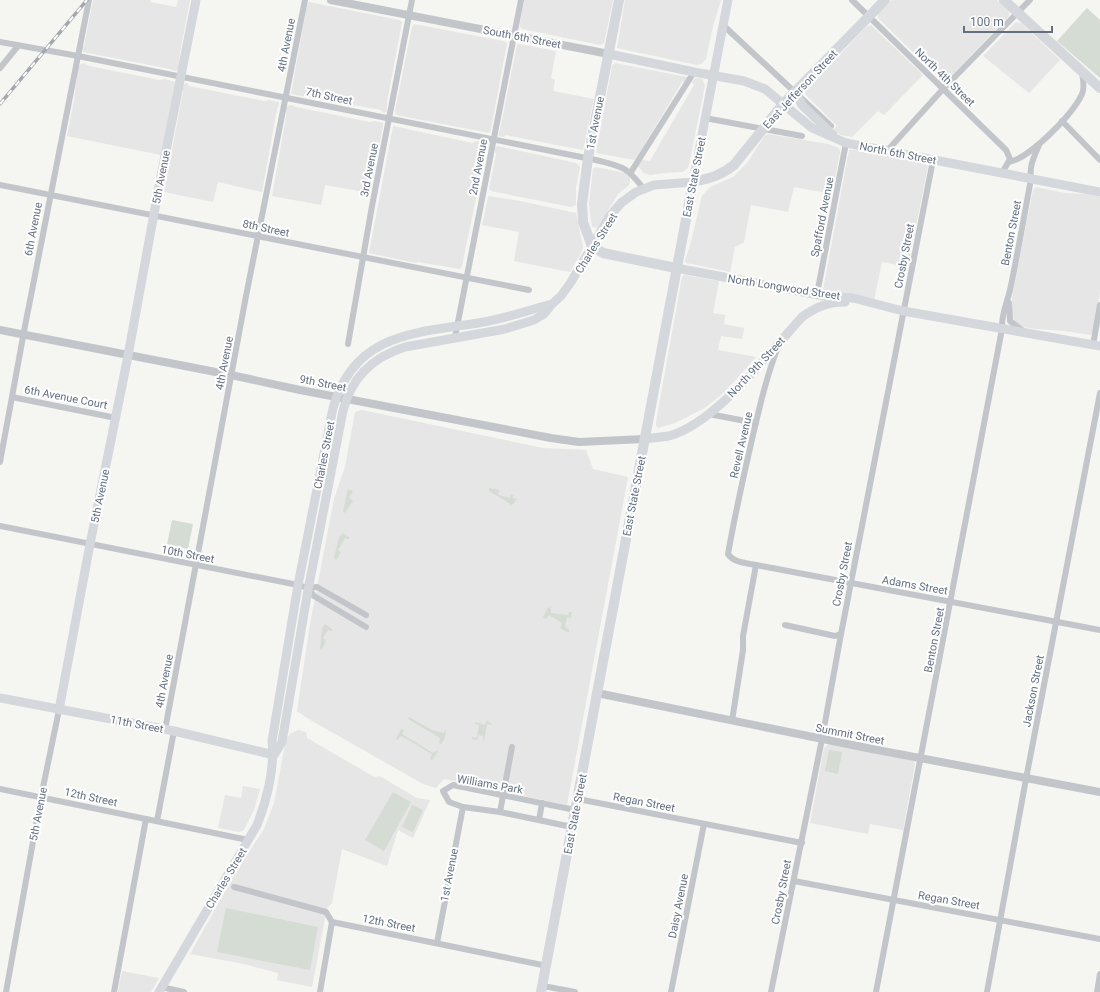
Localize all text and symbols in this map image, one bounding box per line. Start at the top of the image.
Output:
scale bar [964,8,1052,34]
text: 100 m [970,15,1004,29]
street label: 4th Avenue [275,17,298,73]
street label: South 6th Street [482,24,562,51]
street label: North 4th Street [912,46,978,109]
street label: East Jefferson Street [760,47,841,131]
street label: 7th Street [304,85,354,108]
street label: 1st Avenue [584,95,607,151]
street label: East State Street [680,135,709,218]
street label: 2nd Avenue [467,138,490,196]
street label: North 6th Street [858,140,938,167]
street label: 3rd Avenue [358,142,381,198]
street label: 5th Avenue [150,149,173,205]
street label: Spafford Avenue [808,176,837,258]
street label: Benton Street [999,199,1024,267]
street label: 6th Avenue [22,201,45,257]
street label: Charles Street [573,210,620,276]
street label: 8th Street [241,217,291,240]
street label: Crosby Street [892,222,917,290]
street label: North Longwood Street [727,272,841,303]
street label: North 9th Street [725,334,788,400]
street label: 4th Avenue [213,335,236,391]
street label: 9th Street [298,373,348,394]
street label: 6th Avenue Court [23,383,109,412]
street label: Revell Avenue [728,411,755,480]
street label: Charles Street [312,420,338,490]
street label: East State Street [620,454,649,537]
street label: 5th Avenue [88,468,113,524]
street label: Crosby Street [830,540,855,608]
street label: 10th Street [160,543,216,566]
street label: Adams Street [881,573,949,598]
street label: Benton Street [922,606,947,674]
street label: 4th Avenue [153,653,176,709]
street label: Jackson Street [1020,654,1047,728]
street label: 11th Street [109,713,165,736]
street label: Summit Street [814,721,886,748]
street label: Williams Park [456,772,524,797]
street label: East State Street [561,772,590,855]
street label: 5th Avenue [27,786,50,842]
street label: 12th Street [63,786,119,810]
street label: Regan Street [612,790,676,815]
street label: Charles Street [203,845,250,911]
street label: 1st Avenue [438,847,461,903]
street label: Crosby Street [769,858,794,926]
street label: Daisy Avenue [666,873,691,939]
street label: Regan Street [917,889,981,912]
street label: 12th Street [361,912,417,935]

